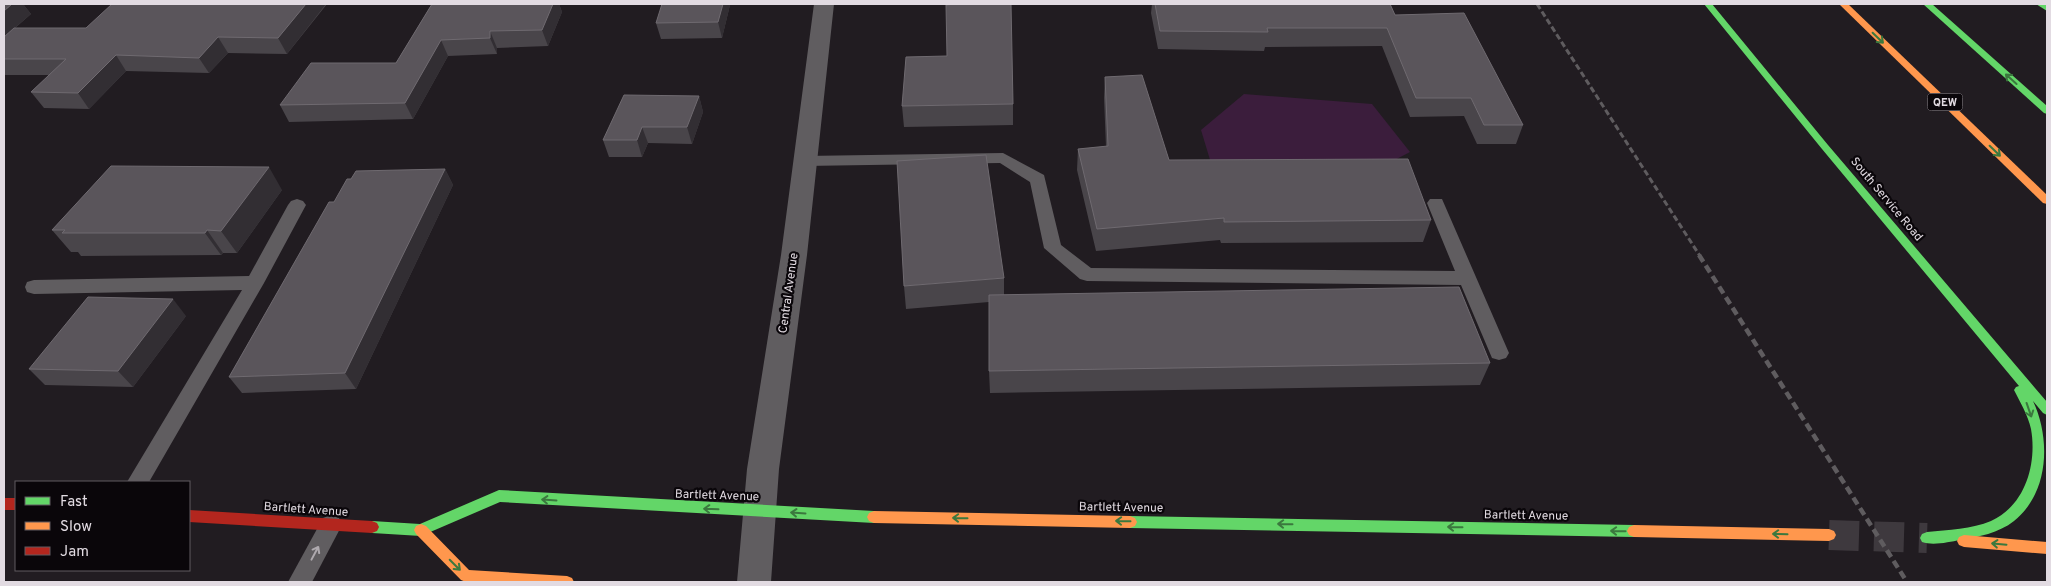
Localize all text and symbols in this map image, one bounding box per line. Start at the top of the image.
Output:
one-way arrow [1872,32,1884,44]
one-way arrow [2004,73,2017,85]
road number: QEW [1928,94,1962,110]
one-way arrow [1989,145,2001,157]
street label: South Service Road [1846,154,1926,245]
street label: Central Avenue [775,252,803,335]
one-way arrow [2024,401,2034,417]
legend [15,481,190,571]
street label: Bartlett Avenue [675,487,759,505]
text: Fast [60,493,88,512]
one-way arrow [541,495,557,504]
street label: Bartlett Avenue [263,499,349,521]
street label: Bartlett Avenue [1079,499,1163,517]
one-way arrow [703,504,720,514]
street label: Bartlett Avenue [1484,507,1568,525]
one-way arrow [790,509,806,518]
one-way arrow [952,513,968,523]
one-way arrow [1115,516,1131,526]
text: Slow [60,518,92,537]
one-way arrow [1277,519,1294,529]
one-way arrow [1448,523,1464,532]
one-way arrow [1610,526,1626,536]
one-way arrow [1773,530,1789,539]
one-way arrow [1991,539,2007,549]
text: Jam [60,543,89,562]
one-way arrow [310,546,320,561]
one-way arrow [449,559,461,571]

